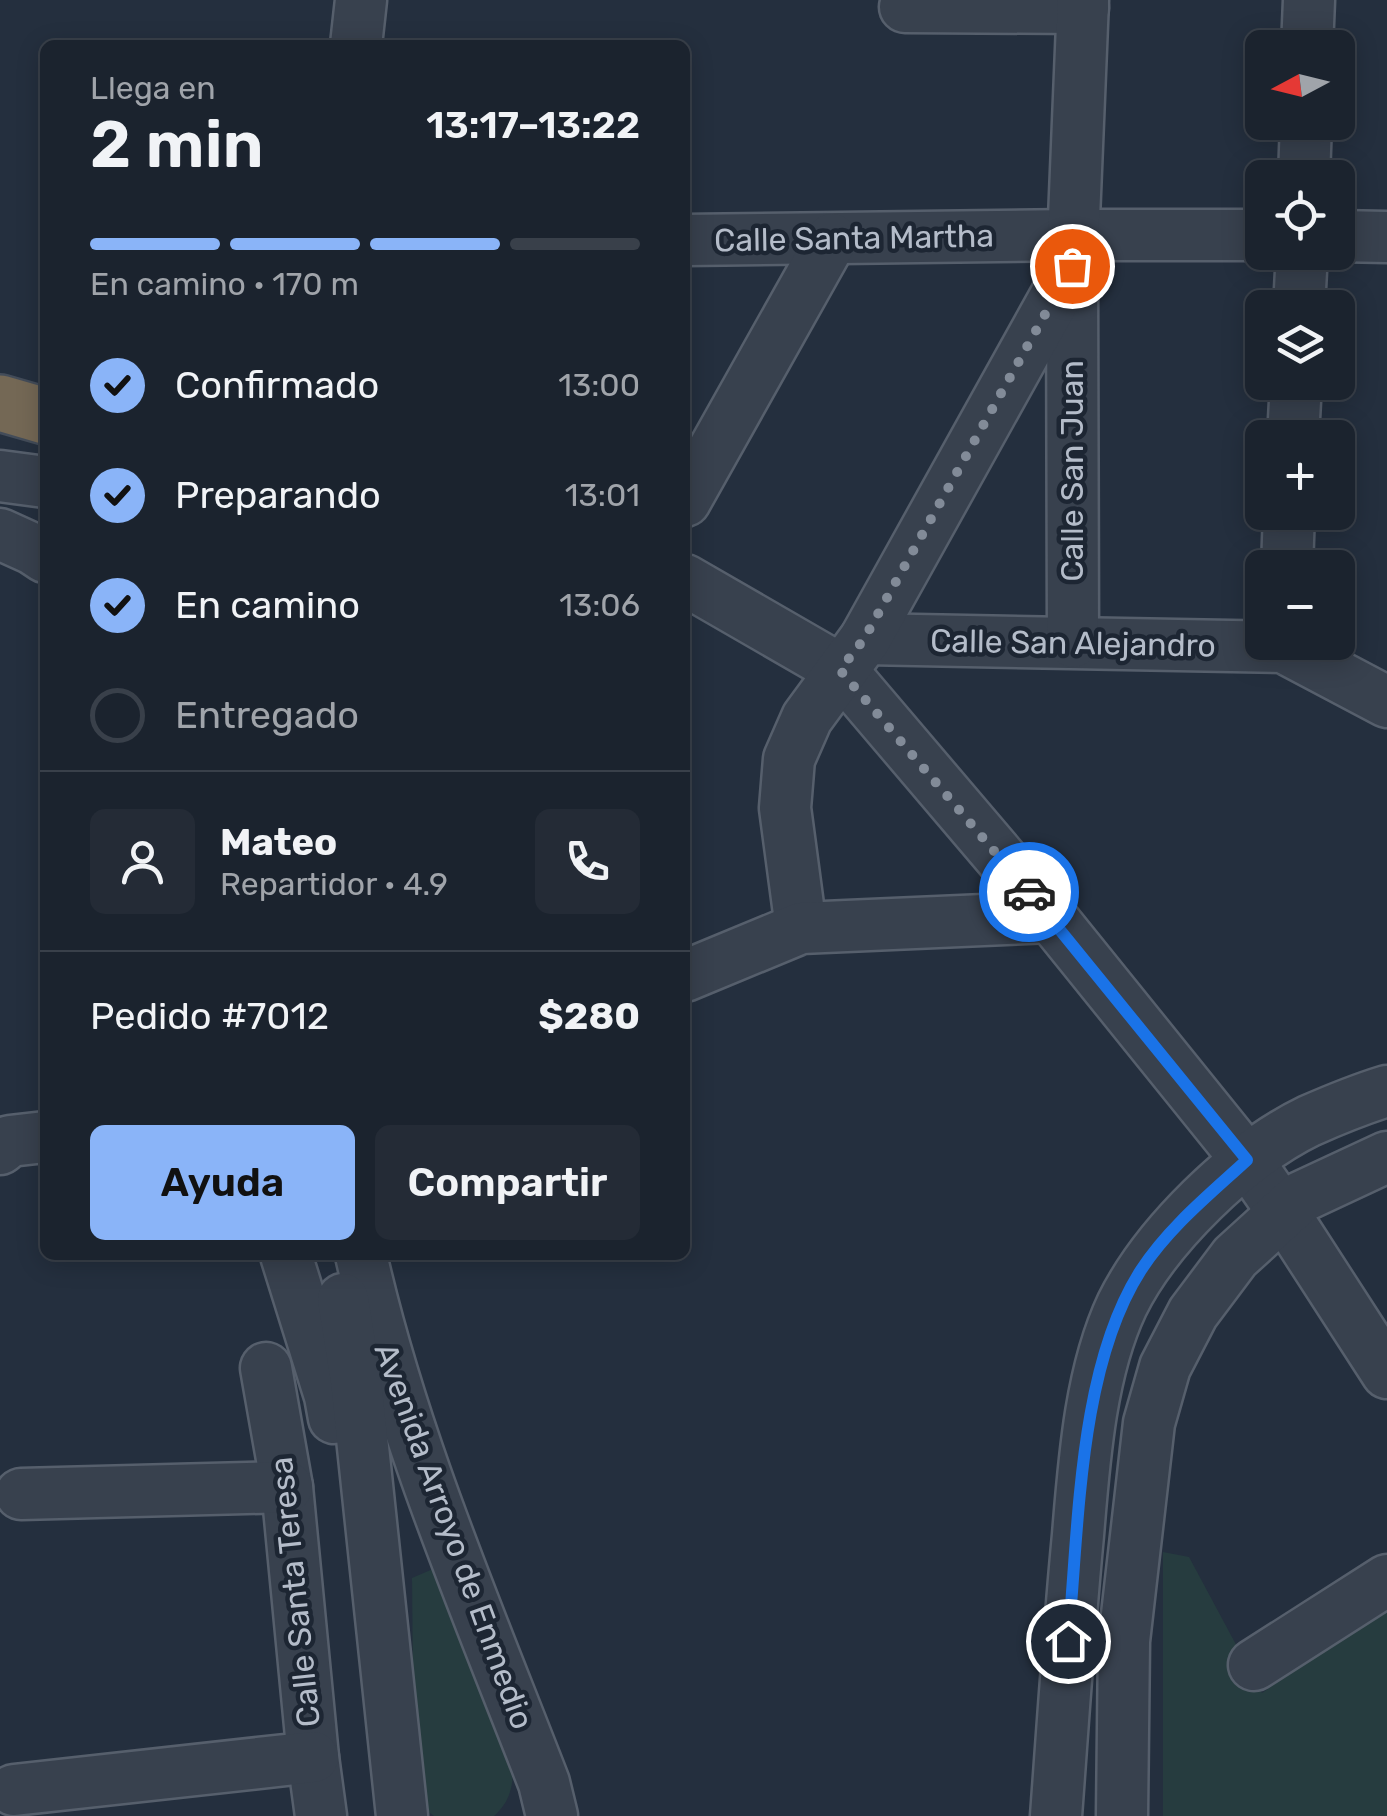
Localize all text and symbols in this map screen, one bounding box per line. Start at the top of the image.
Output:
north arrow [1245,30,1355,140]
map controls [1245,30,1355,660]
text: Llega en [90,69,216,107]
text: 13:17–13:22 [426,102,640,148]
text: 2 min [90,106,264,183]
button: locate [1245,160,1355,270]
street label: Calle Santa Martha [714,217,994,259]
pin [1030,224,1115,309]
icon: bag [1045,239,1100,294]
text: En camino · 170 m [90,265,359,303]
button: layers [1245,290,1355,400]
icon: check [90,358,145,413]
street label: Calle San Juan [1053,360,1091,582]
text: Confirmado [175,362,379,408]
text: 13:00 [558,366,640,404]
button: + [1245,420,1355,530]
icon: check [90,468,145,523]
text: Preparando [175,472,381,518]
text: 13:01 [565,476,640,514]
button: − [1245,550,1355,660]
icon: check [90,578,145,633]
text: En camino [175,582,360,628]
text: 13:06 [559,586,640,624]
street label: Calle San Alejandro [930,622,1216,664]
text: Entregado [175,692,359,738]
button: person [90,809,195,914]
button: phone [535,809,640,914]
text: Mateo [220,819,337,865]
courier [979,842,1079,942]
text: Repartidor · 4.9 [220,865,448,903]
icon: car [1002,865,1057,920]
text: Pedido #7012 [90,993,329,1039]
text: $280 [538,993,640,1039]
button: Ayuda [90,1125,355,1240]
button: Compartir [375,1125,640,1240]
street label: Avenida Arroyo de Enmedio [366,1338,542,1734]
street label: Calle Santa Teresa [262,1455,328,1729]
pin [1026,1599,1111,1684]
icon: home [1041,1614,1096,1669]

